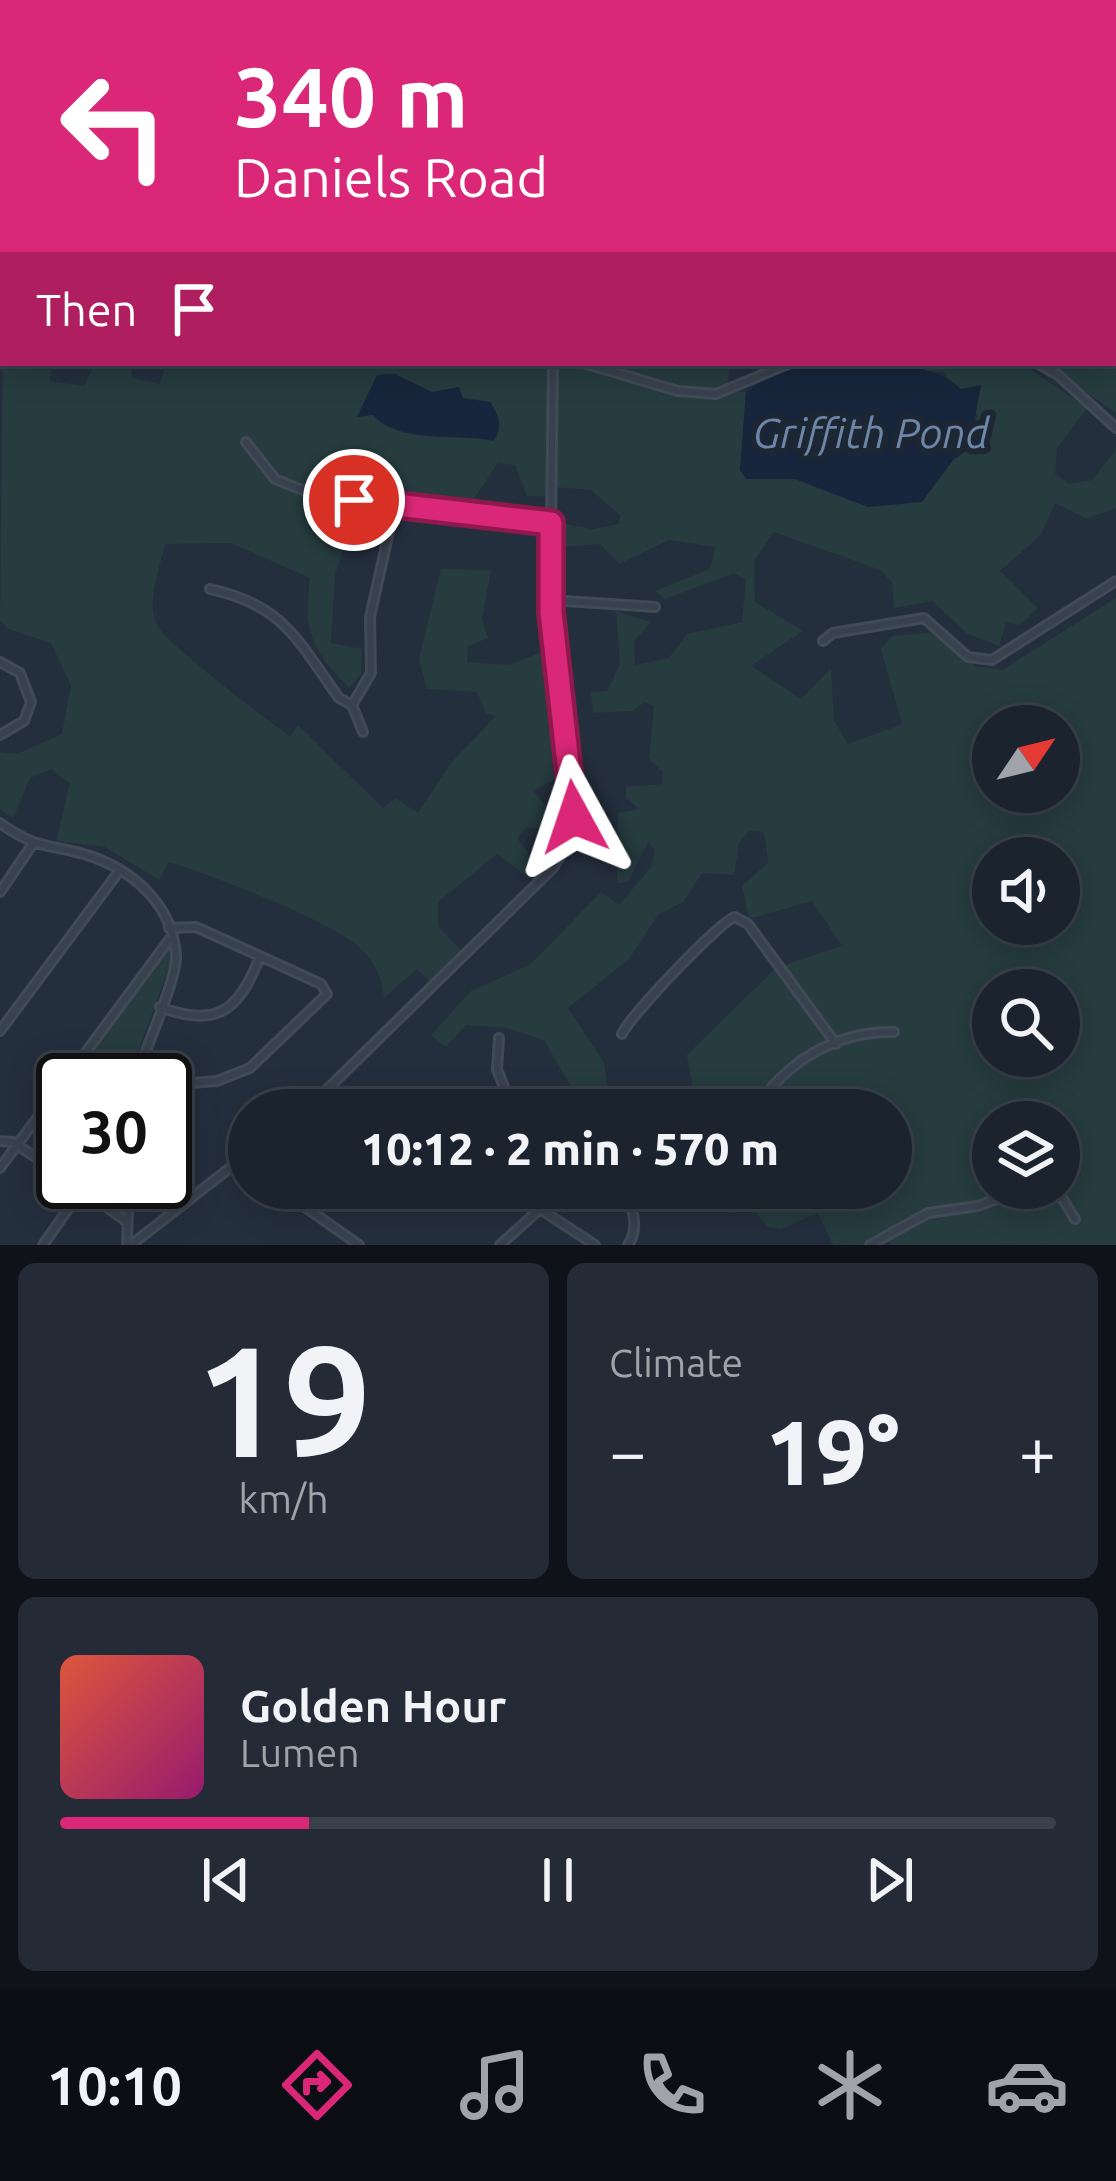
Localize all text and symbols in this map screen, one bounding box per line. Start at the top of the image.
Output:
icon: left [36,48,192,204]
text: 340 m [234,49,468,143]
text: Daniels Road [234,147,548,207]
icon: arrive [161,276,227,342]
text: Then [36,284,137,335]
water label: Griffith Pond [753,409,991,456]
pin [303,449,405,551]
icon: arrive [321,467,387,533]
north arrow [972,705,1080,813]
map controls [972,705,1080,1209]
position arrow [511,754,637,880]
button: sound [972,837,1080,945]
button: search [972,969,1080,1077]
speed limit sign: 30 [36,1053,192,1209]
button: layers [972,1101,1080,1209]
text: 10:12 · 2 min · 570 m [361,1123,779,1174]
text: 19 [196,1312,371,1486]
text: Climate [609,1341,743,1384]
text: 19° [765,1401,900,1502]
text: − [609,1414,646,1488]
text: + [1019,1414,1056,1488]
text: km/h [238,1477,329,1520]
text: Golden Hour [240,1680,506,1731]
text: Lumen [240,1731,360,1774]
icon: previous [193,1847,259,1913]
icon: pause [525,1847,591,1913]
icon: next [857,1847,923,1913]
icon: directions [275,2043,359,2127]
icon: music [453,2043,537,2127]
icon: phone [630,2043,714,2127]
icon: climate [808,2043,892,2127]
icon: car [985,2043,1069,2127]
text: 10:10 [47,2055,182,2115]

